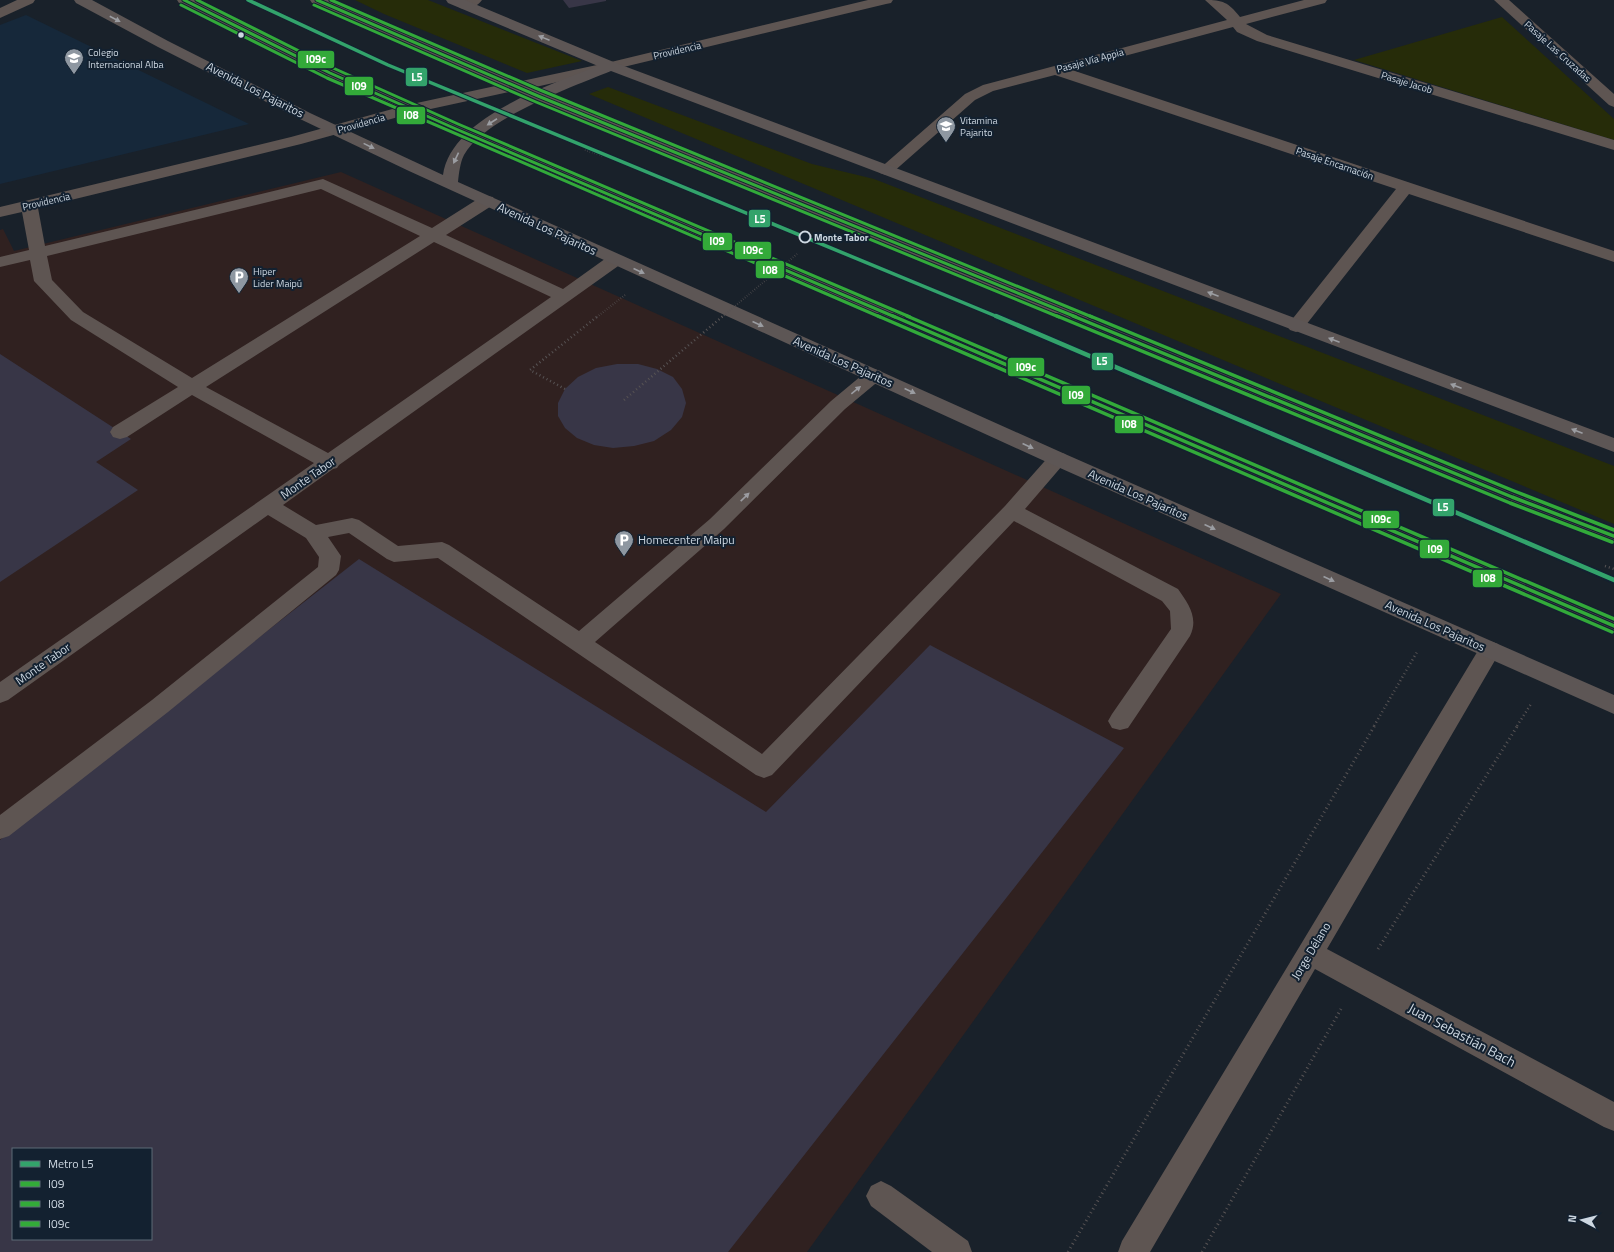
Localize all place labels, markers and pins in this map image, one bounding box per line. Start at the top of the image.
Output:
unlabelled marker [236,30,246,40]
place label: Colegio Internacional Alba [88,45,163,72]
school or university icon: Colegio Internacional Alba [63,47,85,75]
place label: Vitamina Pajarito [960,113,997,140]
school or university icon: Vitamina Pajarito [935,115,957,143]
marker: Monte Tabor [798,230,812,244]
place label: Monte Tabor [814,230,869,245]
place label: Hiper Lider Maipú [253,264,302,291]
parking icon: Hiper Lider Maipú [228,266,250,294]
parking icon: Homecenter Maipu [613,529,635,557]
place label: Homecenter Maipu [638,530,735,549]

